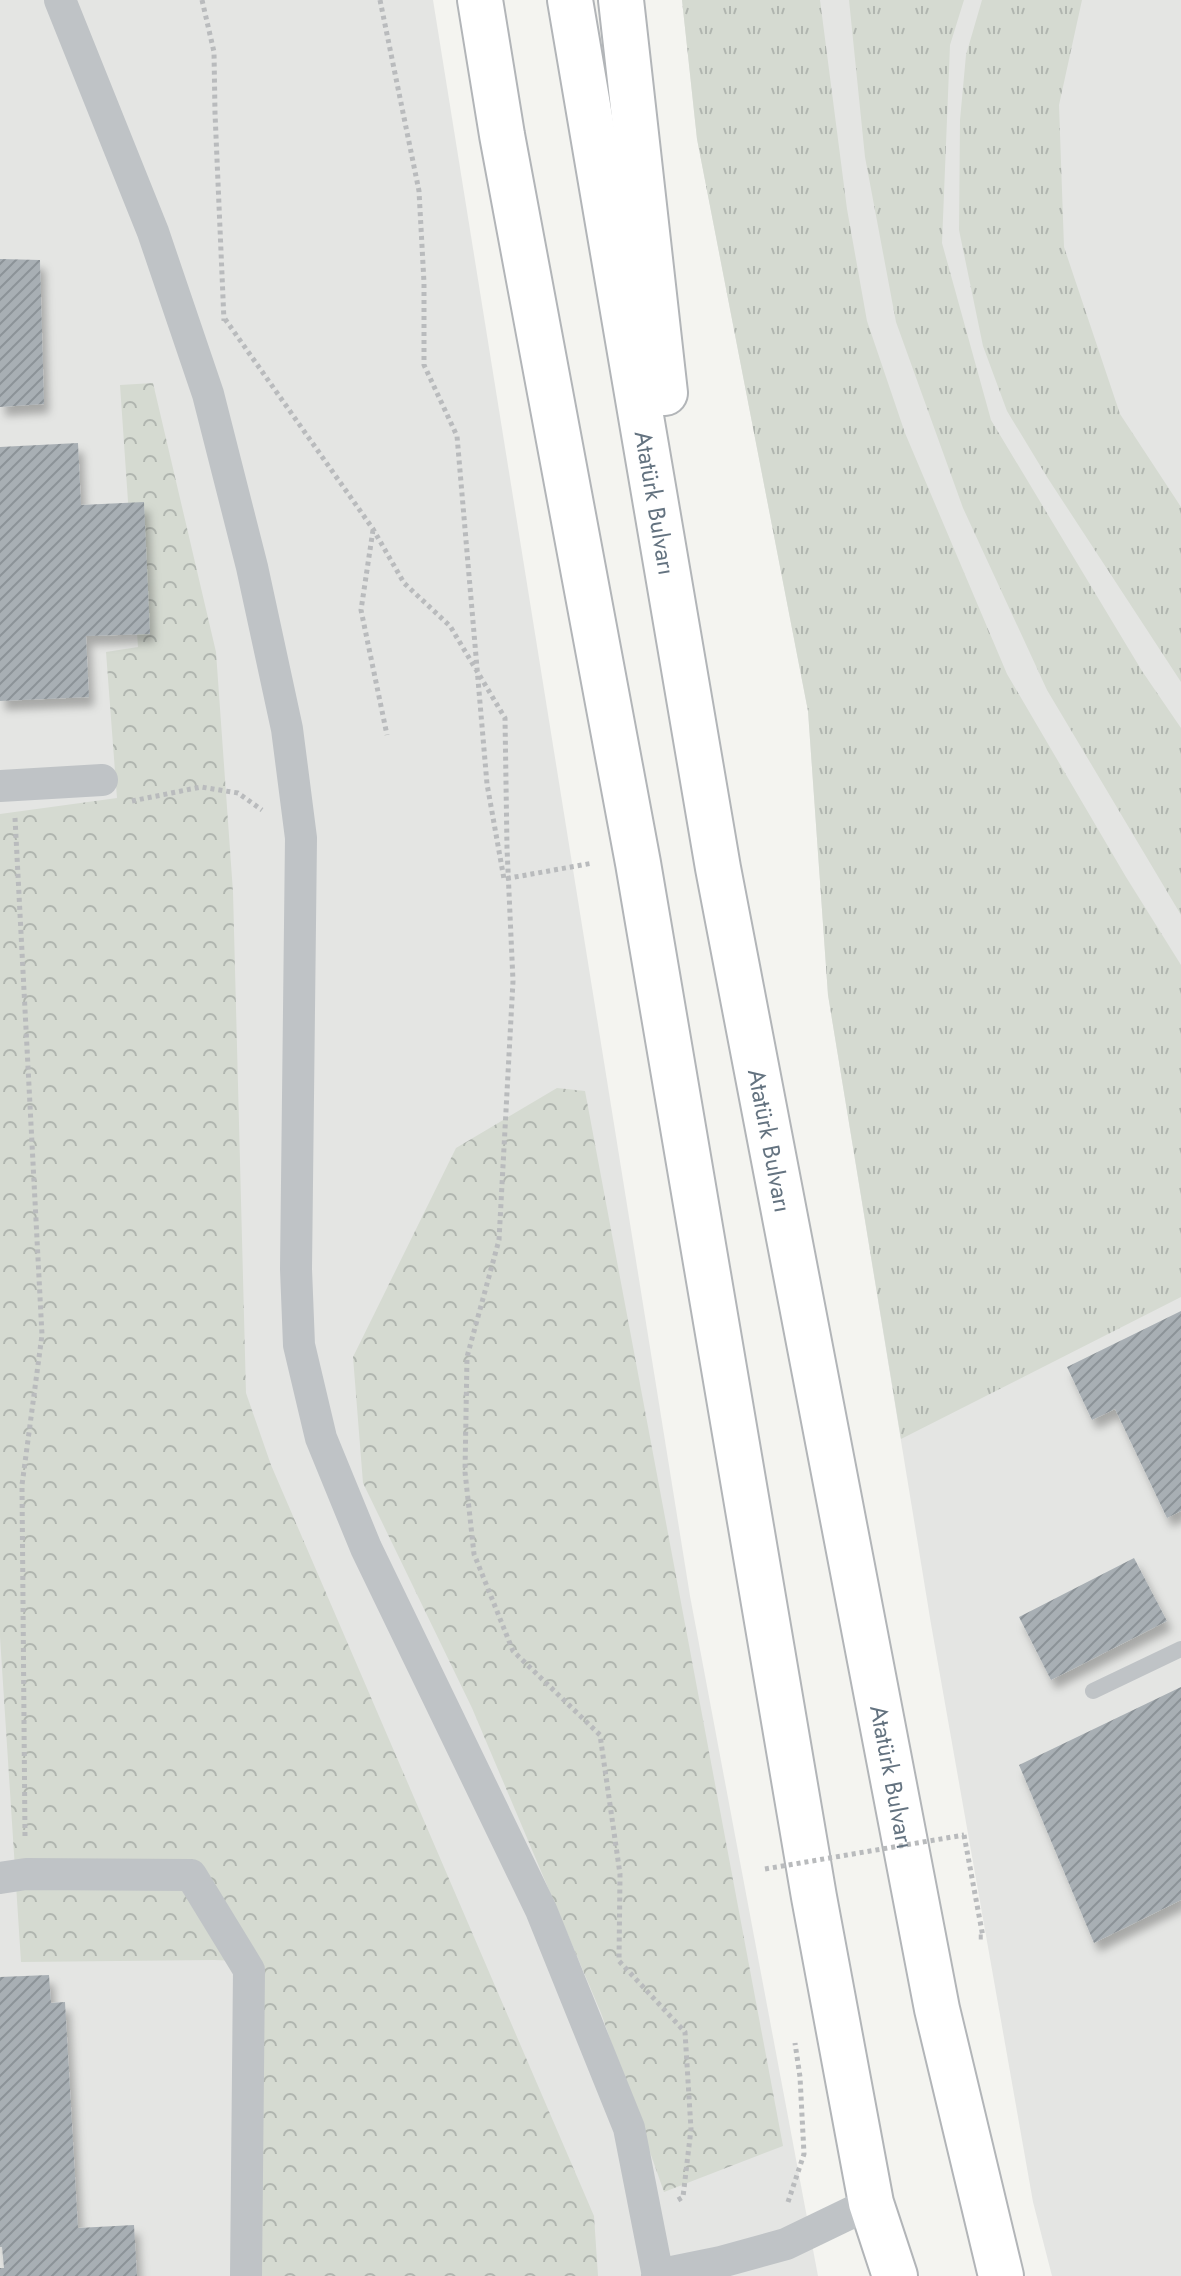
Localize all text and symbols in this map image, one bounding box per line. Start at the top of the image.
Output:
street label: Atatürk Bulvarı [626,428,685,577]
street label: Atatürk Bulvarı [739,1066,801,1215]
street label: Atatürk Bulvarı [862,1702,923,1852]

